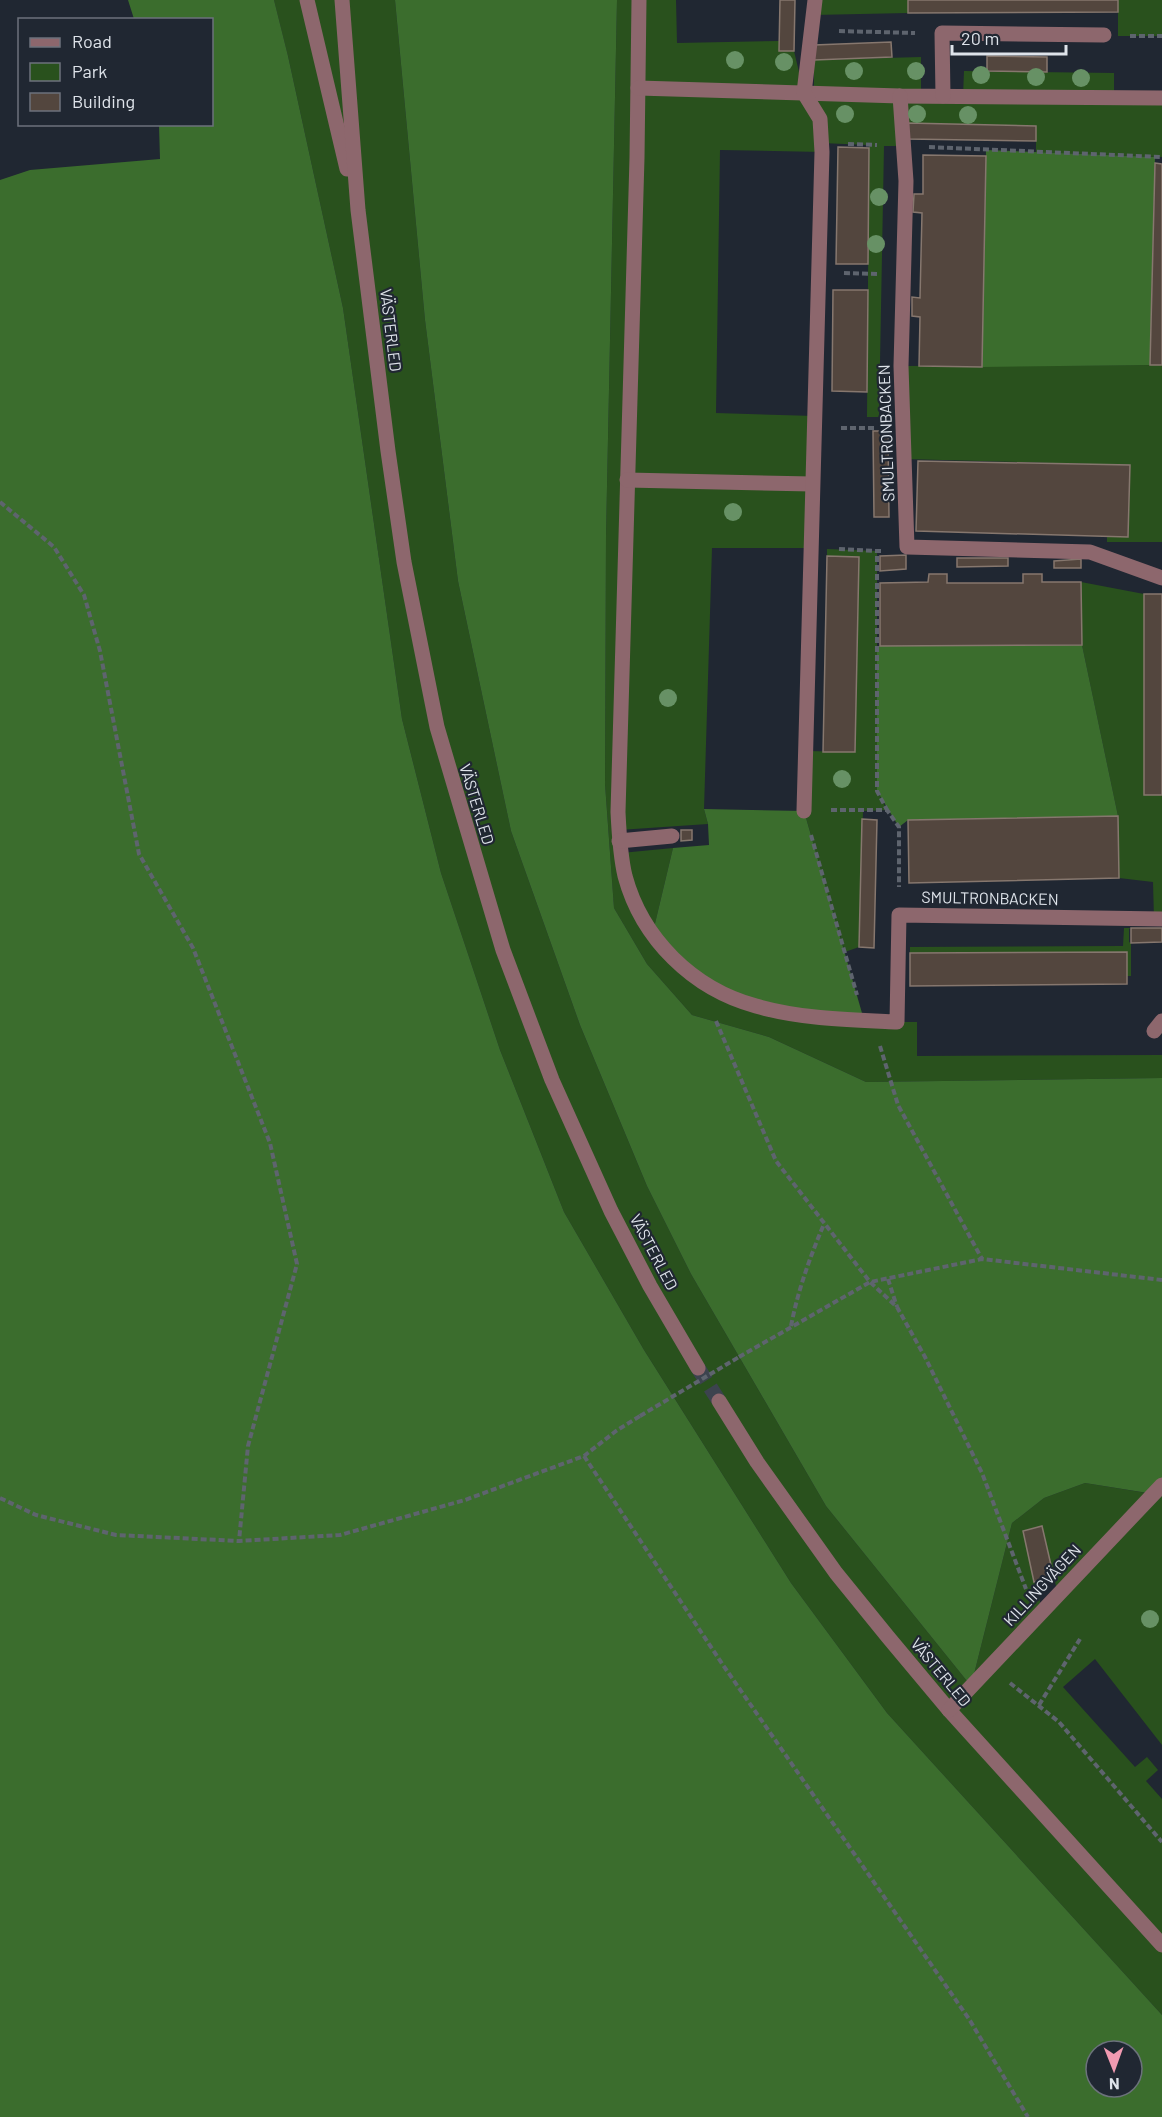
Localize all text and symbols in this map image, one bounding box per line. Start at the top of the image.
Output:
legend [18,18,213,126]
scale bar [952,18,1066,56]
text: 20 m [961,27,999,49]
text: Road [72,30,112,52]
text: Park [72,60,107,82]
text: Building [72,90,135,112]
street label: VÄSTERLED [377,287,406,372]
street label: SMULTRONBACKEN [874,364,897,502]
street label: VÄSTERLED [456,761,499,846]
street label: SMULTRONBACKEN [921,887,1059,908]
street label: VÄSTERLED [626,1211,682,1293]
street label: KILLINGVÄGEN [999,1540,1084,1629]
street label: VÄSTERLED [907,1634,975,1710]
north arrow [1084,2039,1144,2099]
text: N [1109,2075,1120,2094]

